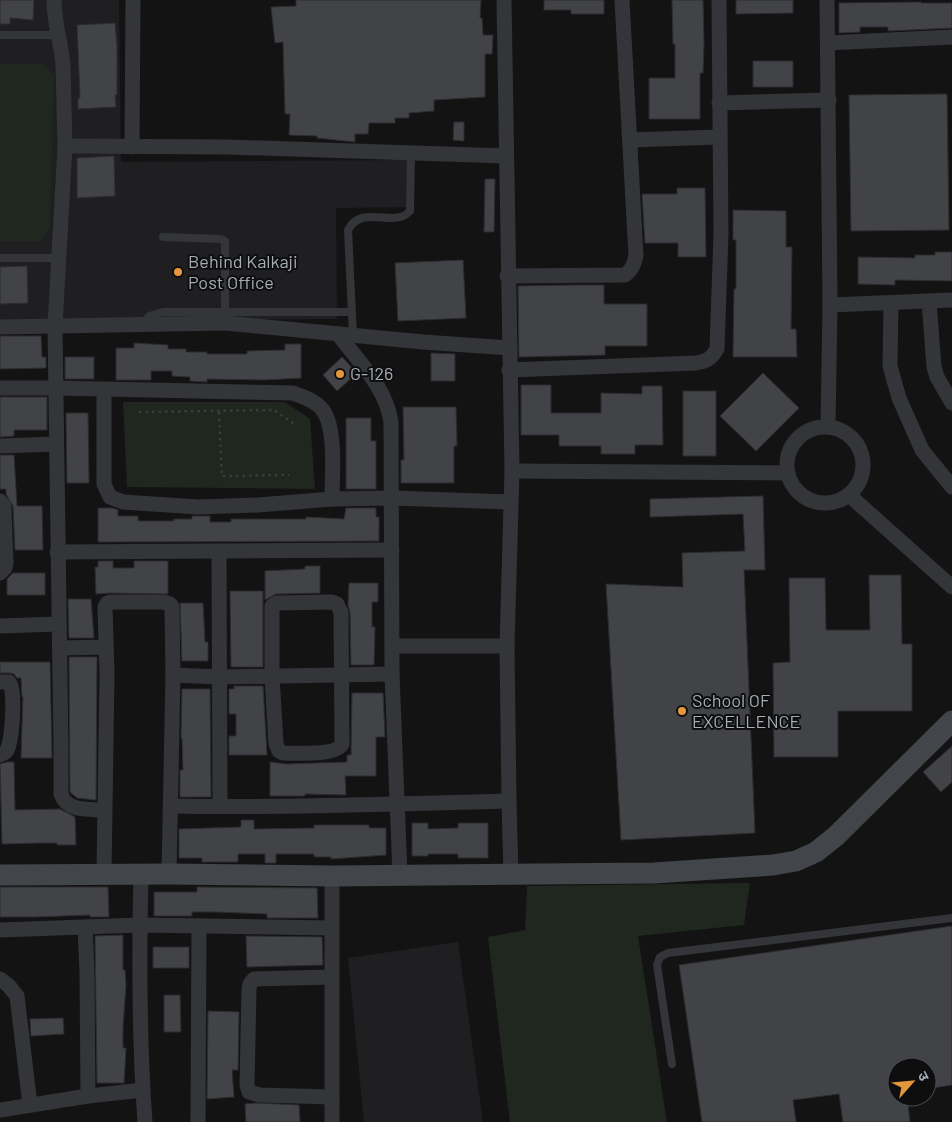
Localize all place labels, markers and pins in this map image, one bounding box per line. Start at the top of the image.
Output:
place label: Behind Kalkaji Post Office [188,250,298,293]
marker: Behind Kalkaji Post Office [172,266,184,278]
place label: G-126 [350,362,393,384]
marker: G-126 [334,368,346,380]
place label: School OF EXCELLENCE [692,689,800,732]
marker: School OF EXCELLENCE [676,705,688,717]

